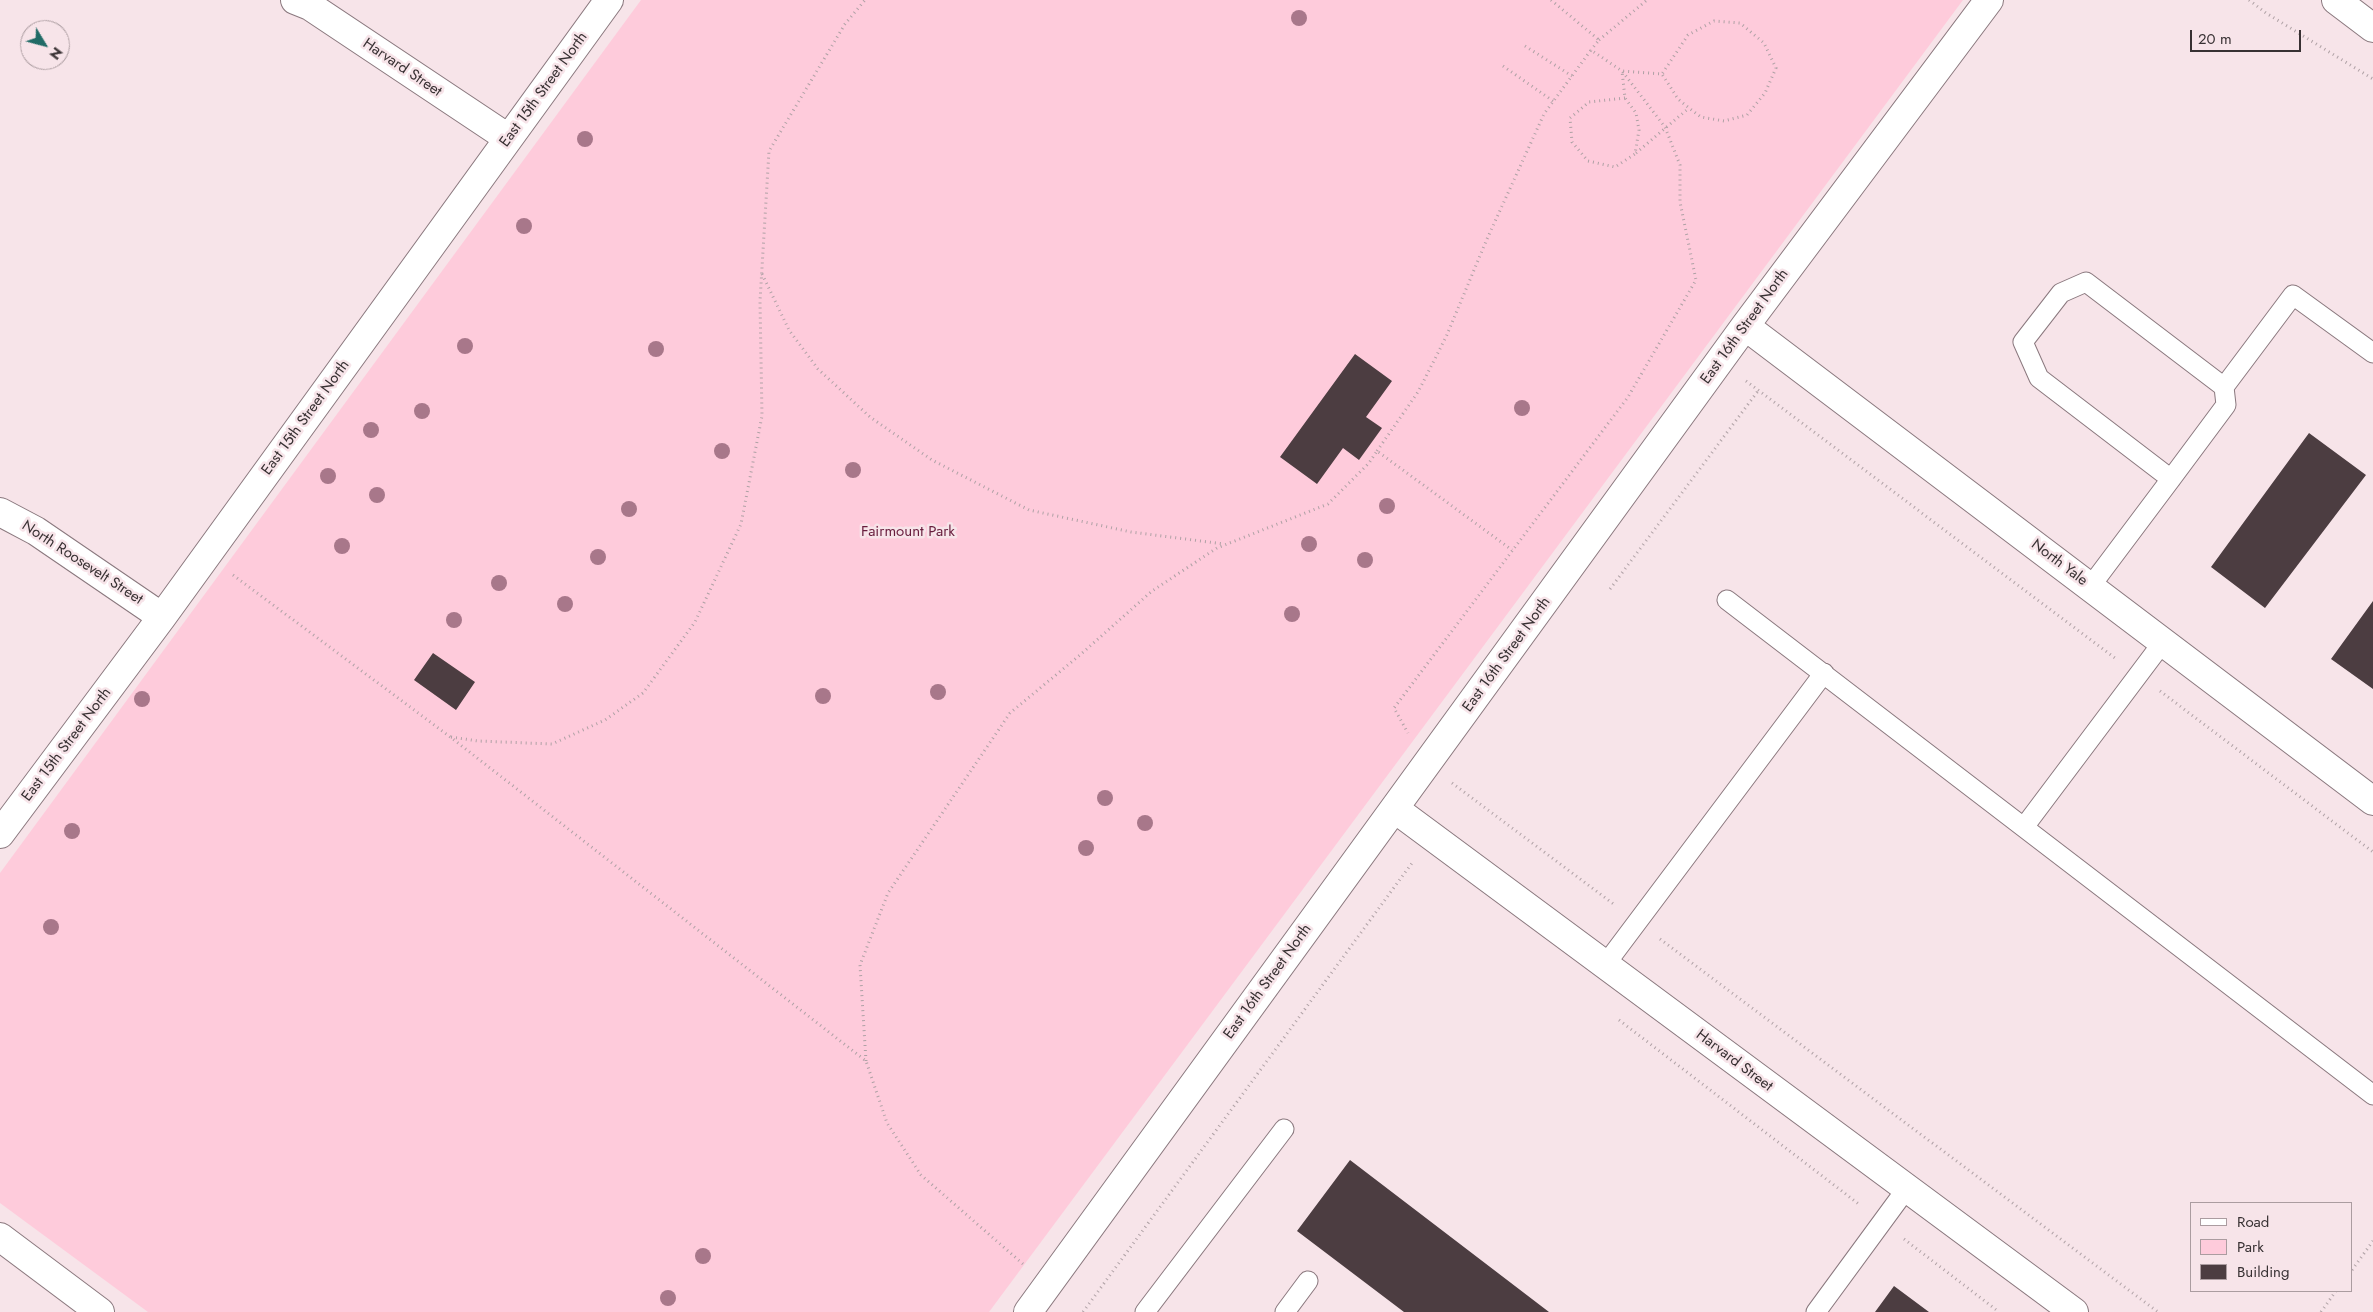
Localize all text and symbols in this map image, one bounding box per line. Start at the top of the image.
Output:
north arrow [20,20,70,70]
scale bar [2193,20,2304,52]
text: 20 m [2198,28,2232,50]
street label: East 15th Street North [496,29,592,151]
street label: Harvard Street [359,35,445,101]
text: N [45,43,68,64]
street label: East 16th Street North [1697,266,1793,388]
street label: East 15th Street North [258,357,354,479]
street label: North Roosevelt Street [18,517,146,609]
park label: Fairmount Park [861,523,955,541]
street label: North Yale [2027,536,2091,590]
street label: East 16th Street North [1459,594,1555,716]
street label: East 15th Street North [18,685,116,805]
street label: East 16th Street North [1220,921,1316,1043]
street label: Harvard Street [1692,1026,1776,1096]
legend [2190,1202,2353,1292]
text: Road [2237,1211,2269,1233]
text: Park [2237,1236,2264,1258]
text: Building [2237,1261,2289,1283]

